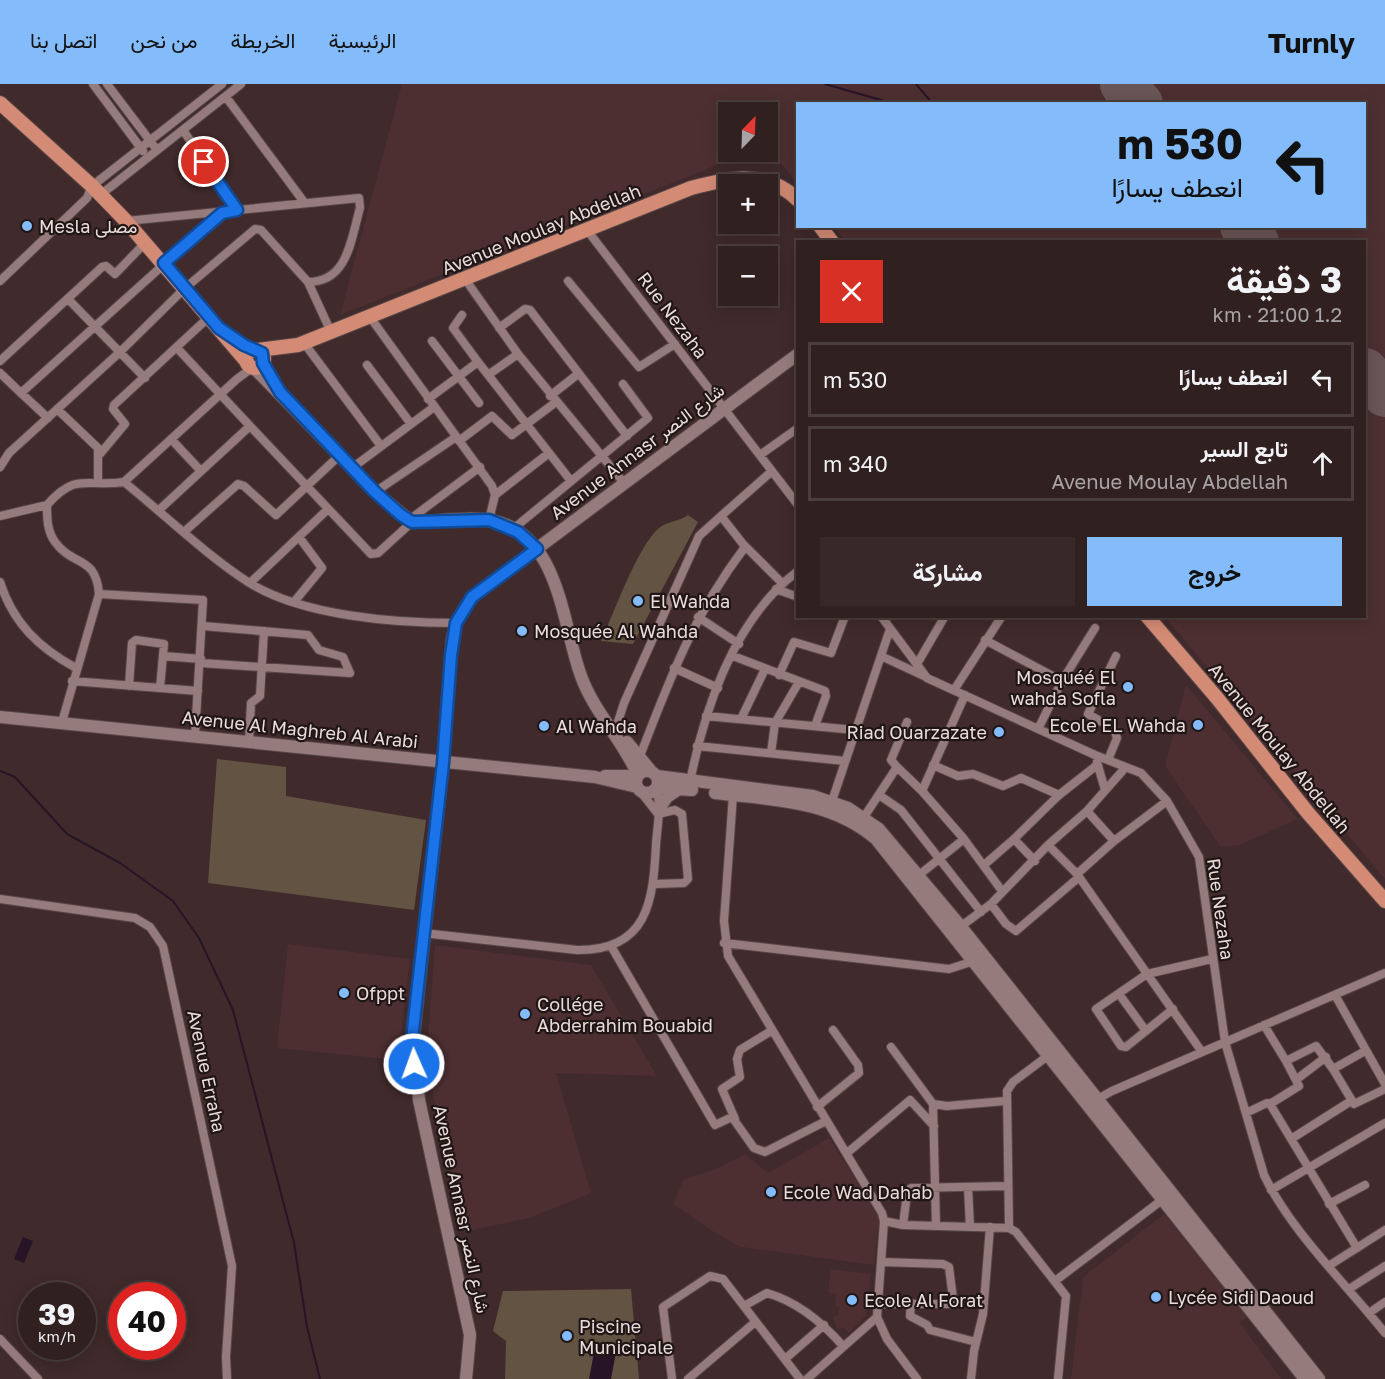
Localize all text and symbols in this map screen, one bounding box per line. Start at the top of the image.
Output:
text: Turnly [1268,26,1355,59]
text: اتصل بنا [30,27,97,53]
text: من نحن [130,27,198,53]
text: الخريطة [231,27,295,53]
text: الرئيسية [328,27,396,53]
north arrow [718,102,778,162]
map controls [718,102,778,306]
text: 530 m [1117,118,1243,168]
icon: left [1264,126,1342,204]
pin [178,136,229,187]
icon: arrive [187,145,220,178]
text: انعطف يسارًا [1112,171,1243,203]
button: + [718,174,778,234]
street label: Avenue Moulay Abdellah [438,179,644,279]
place label: Mesla مصلى [39,215,137,238]
marker: Mesla مصلى [20,219,34,233]
button: − [718,246,778,306]
text: 3 دقيقة [1226,258,1342,301]
button: close [820,260,883,323]
street label: Rue Nezaha [633,267,713,363]
text: 1.2 km · 21:00 [1213,302,1342,326]
text: انعطف يسارًا [1178,363,1288,390]
icon: left [1306,363,1339,396]
text: 530 m [823,366,887,393]
street label: Avenue Annasr شارع النصر [546,378,729,525]
text: تابع السير [1200,435,1288,462]
icon: ahead [1306,447,1339,480]
text: 340 m [823,450,888,477]
text: Avenue Moulay Abdellah [1052,469,1288,493]
button: مشاركة [820,537,1075,606]
button: خروج [1087,537,1342,606]
place label: El Wahda [650,590,730,612]
marker: El Wahda [631,594,645,608]
place label: Mosquée Al Wahda [534,620,698,642]
marker: Mosquée Al Wahda [515,624,529,638]
street label: Avenue Moulay Abdellah [1205,658,1355,838]
place label: Mosquéé El wahda Sofla [1010,666,1116,709]
marker: Mosquéé El wahda Sofla [1121,680,1135,694]
street label: Avenue Al Maghreb Al Arabi [181,706,419,752]
place label: Ecole EL Wahda [1049,714,1186,736]
place label: Al Wahda [556,715,637,737]
marker: Ecole EL Wahda [1191,718,1205,732]
marker: Al Wahda [537,719,551,733]
place label: Riad Ouarzazate [846,721,987,743]
marker: Riad Ouarzazate [992,725,1006,739]
street label: Rue Nezaha [1203,857,1239,961]
place label: Ofppt [356,982,405,1004]
marker: Ofppt [337,986,351,1000]
place label: Collége Abderrahim Bouabid [537,993,713,1036]
marker: Collége Abderrahim Bouabid [518,1007,532,1021]
street label: Avenue Erraha [183,1008,231,1134]
position arrow [382,1032,446,1096]
street label: Avenue Annasr شارع النصر [427,1103,495,1315]
place label: Ecole Wad Dahab [783,1181,932,1203]
marker: Ecole Wad Dahab [764,1185,778,1199]
speed limit sign: 40 [108,1282,186,1360]
place label: Lycée Sidi Daoud [1168,1286,1314,1308]
place label: Ecole Al Forat [864,1289,983,1311]
marker: Lycée Sidi Daoud [1149,1290,1163,1304]
marker: Ecole Al Forat [845,1293,859,1307]
text: 39 [38,1296,76,1332]
place label: Piscine Municipale [579,1315,673,1358]
text: km/h [38,1327,76,1345]
marker: Piscine Municipale [560,1329,574,1343]

